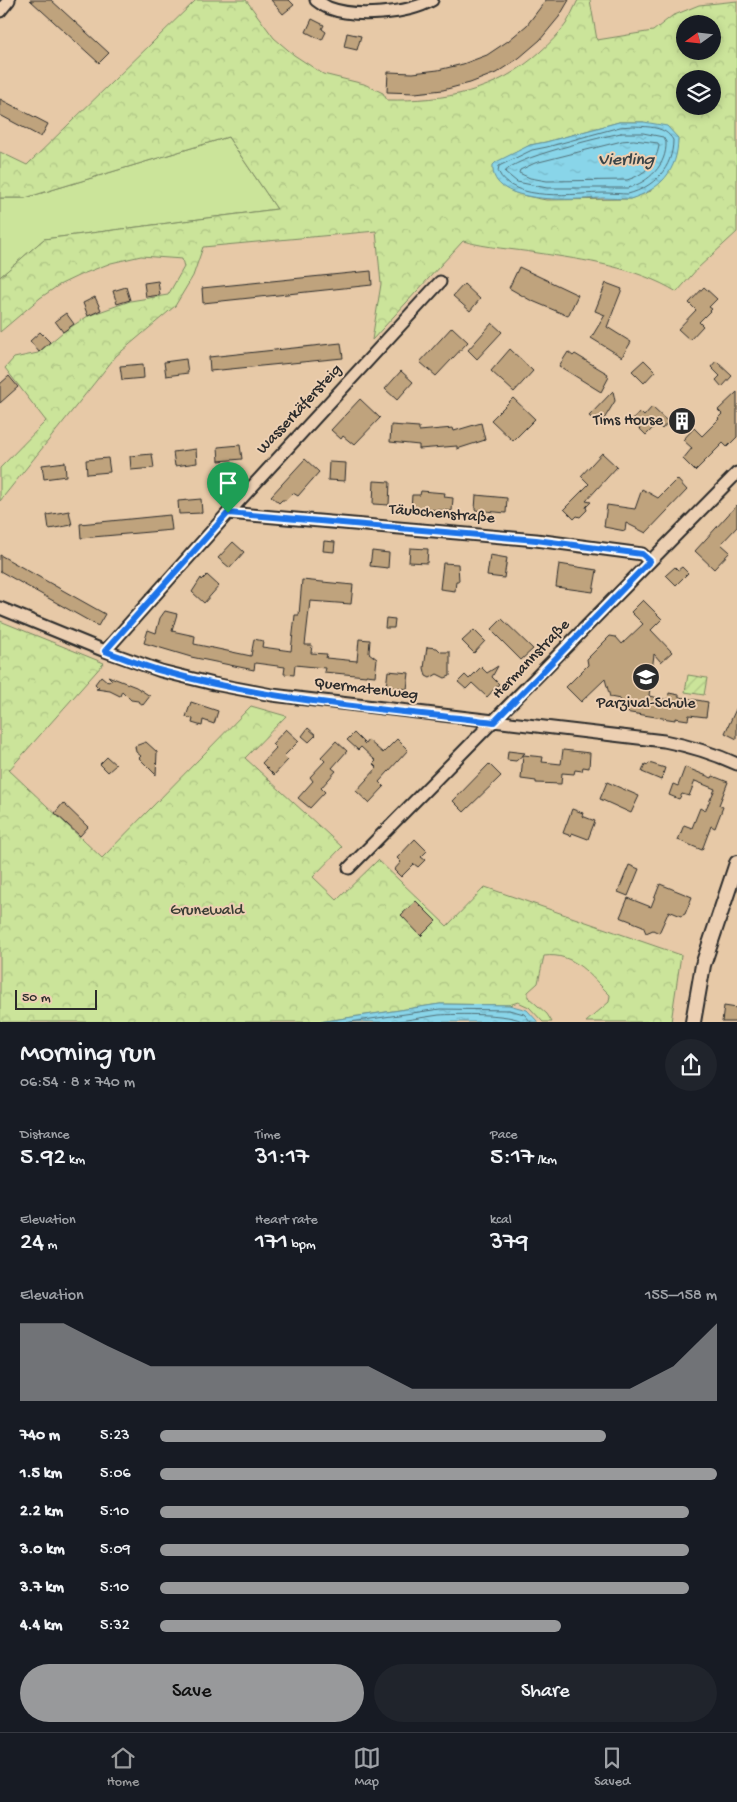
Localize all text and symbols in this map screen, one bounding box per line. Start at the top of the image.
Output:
north arrow [676,15,721,60]
map controls [676,15,721,115]
button: layers [676,70,721,115]
water label: Vierling [598,150,656,171]
street label: Wasserkäfersteig [253,361,347,459]
building icon: Tims House [667,406,697,436]
place label: Tims House [592,412,664,431]
pin [207,462,249,513]
icon: arrive [214,469,242,497]
street label: Täubchenstraße [387,501,496,529]
street label: Hermannstraße [489,616,575,704]
school or university icon: Parzival-Schule [631,662,661,692]
street label: Quermatenweg [313,674,419,706]
place label: Parzival-Schule [595,695,696,714]
park label: Grunewald [170,902,245,921]
scale bar [15,987,98,1010]
text: 50 m [22,990,51,1007]
text: Morning run [20,1038,155,1071]
button: share [665,1039,717,1091]
text: 06:54 · 8 × 740 m [20,1074,135,1093]
text: Distance [20,1127,69,1144]
text: Time [255,1127,281,1144]
text: Pace [490,1127,517,1144]
text: 5.92 [20,1144,66,1173]
text: 31:17 [255,1144,309,1173]
text: 5:17 [490,1144,534,1173]
text: km [66,1152,85,1169]
text: /km [534,1152,557,1169]
text: Elevation [20,1212,76,1229]
text: Heart rate [255,1212,318,1229]
text: kcal [490,1212,512,1229]
text: 24 [20,1229,44,1258]
text: 171 [255,1229,288,1258]
text: 379 [490,1229,529,1258]
text: m [44,1237,57,1254]
text: bpm [288,1237,316,1254]
text: Elevation [20,1287,84,1306]
text: 155–158 m [645,1287,717,1306]
text: 740 m [20,1427,60,1446]
text: 5:23 [100,1427,130,1446]
text: 1.5 km [20,1465,62,1484]
text: 5:06 [100,1465,131,1484]
text: 2.2 km [20,1503,63,1522]
text: 5:10 [100,1503,129,1522]
text: 3.0 km [20,1541,65,1560]
text: 5:09 [100,1541,131,1560]
text: 3.7 km [20,1579,64,1598]
text: 5:10 [100,1579,129,1598]
text: 4.4 km [20,1617,62,1636]
text: 5:32 [100,1617,130,1636]
button: Save [20,1664,364,1722]
button: Share [374,1664,717,1722]
tab: Home [107,1744,139,1791]
tab: Map [353,1744,381,1791]
tab: Saved [594,1744,630,1791]

